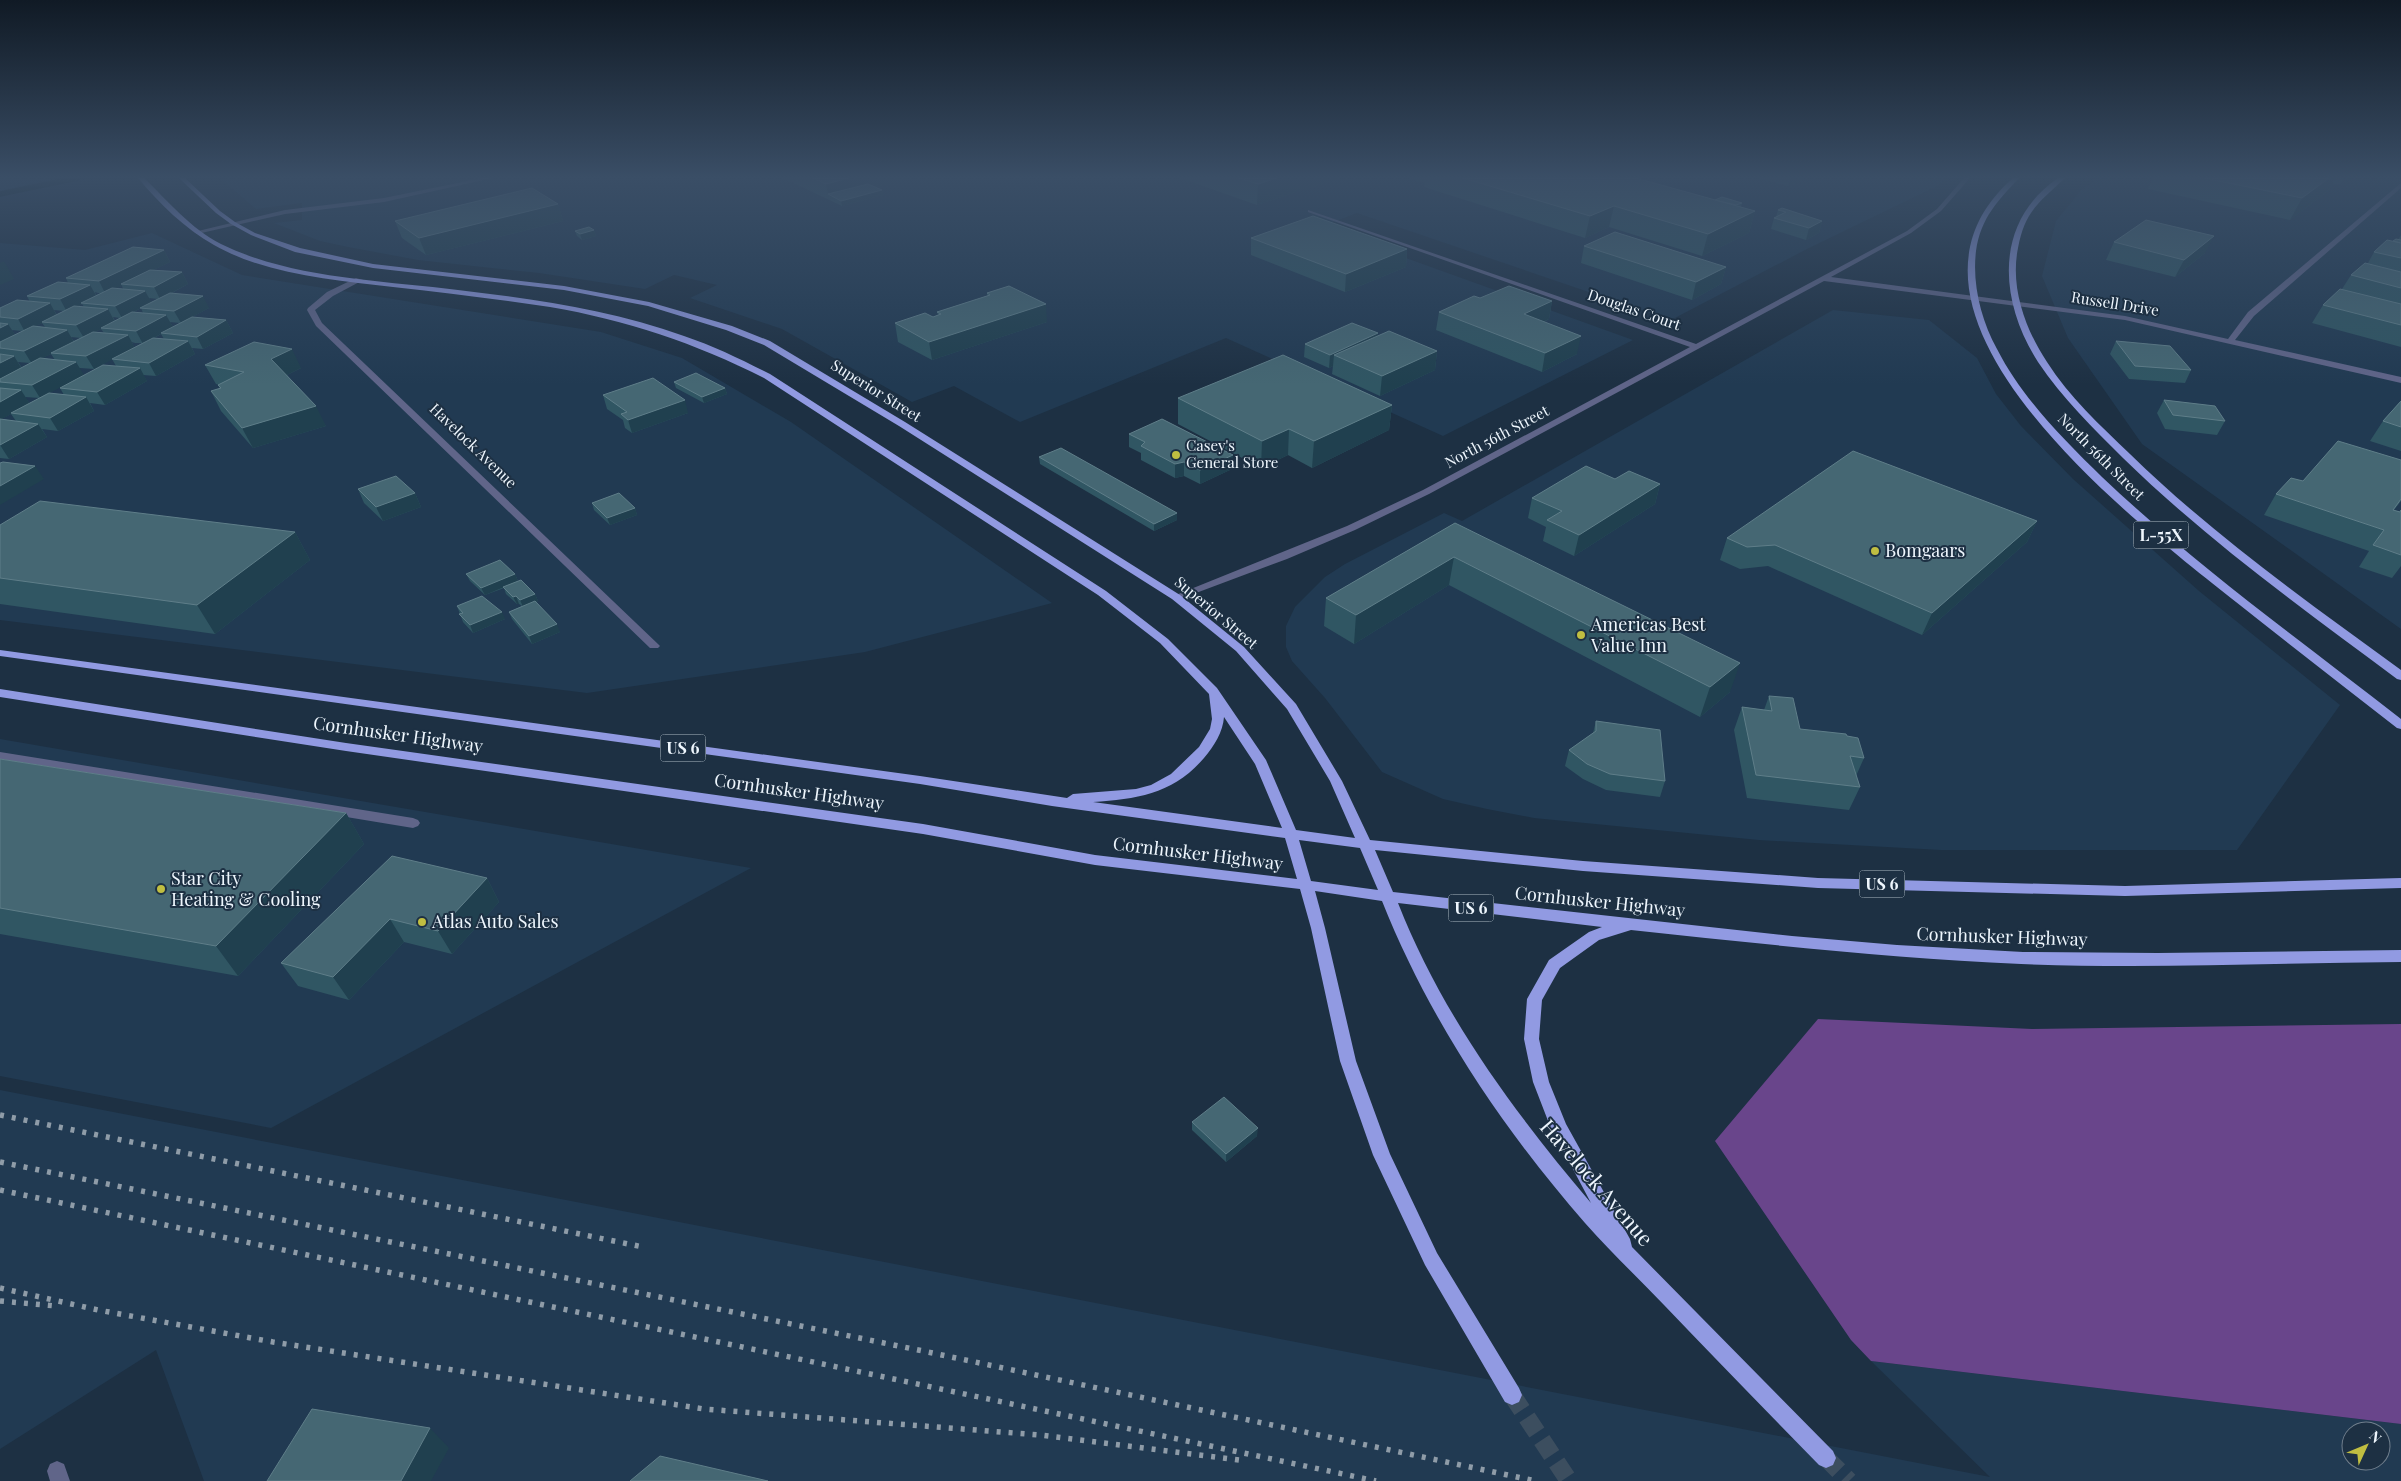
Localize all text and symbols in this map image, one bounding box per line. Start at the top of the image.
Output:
street label: Douglas Court [1585,284,1684,335]
street label: Russell Drive [2070,286,2160,320]
street label: Superior Street [828,354,926,426]
street label: Havelock Avenue [426,399,522,492]
street label: North 56th Street [1441,400,1553,472]
street label: North 56th Street [2054,408,2150,505]
place label: Casey's General Store [1186,435,1278,472]
marker: Casey's General Store [1170,449,1182,461]
road number: L-55X [2134,522,2188,548]
place label: Bomgaars [1885,538,1965,562]
marker: Bomgaars [1869,545,1881,557]
street label: Superior Street [1171,572,1263,653]
place label: Americas Best Value Inn [1590,612,1706,657]
marker: Americas Best Value Inn [1575,629,1587,641]
street label: Cornhusker Highway [312,710,485,758]
road number: US 6 [660,734,706,761]
street label: Cornhusker Highway [713,767,886,815]
street label: Cornhusker Highway [1112,831,1285,875]
place label: Star City Heating & Cooling [171,866,321,911]
road number: US 6 [1860,871,1904,898]
street label: Cornhusker Highway [1514,880,1686,922]
marker: Star City Heating & Cooling [155,883,167,895]
road number: US 6 [1448,894,1494,921]
place label: Atlas Auto Sales [431,909,559,933]
marker: Atlas Auto Sales [416,916,428,928]
street label: Cornhusker Highway [1916,921,2088,951]
street label: Havelock Avenue [1535,1112,1660,1251]
north arrow [2341,1421,2391,1471]
text: N [2365,1426,2386,1447]

